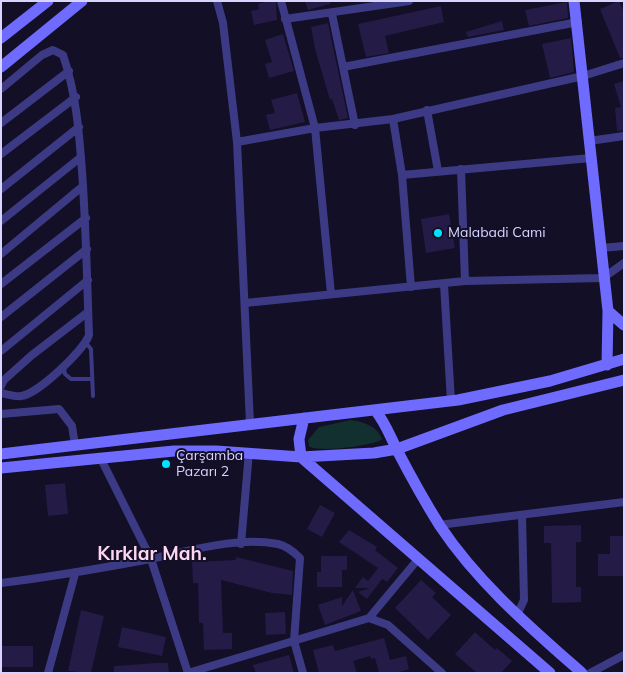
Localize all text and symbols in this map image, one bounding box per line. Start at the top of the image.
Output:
place label: Malabadi Cami [448,225,546,241]
marker: Malabadi Cami [432,227,444,239]
place label: Çarşamba Pazarı 2 [176,448,243,481]
marker: Çarşamba Pazarı 2 [160,458,172,470]
district label: Kırklar Mah. [97,543,207,565]

